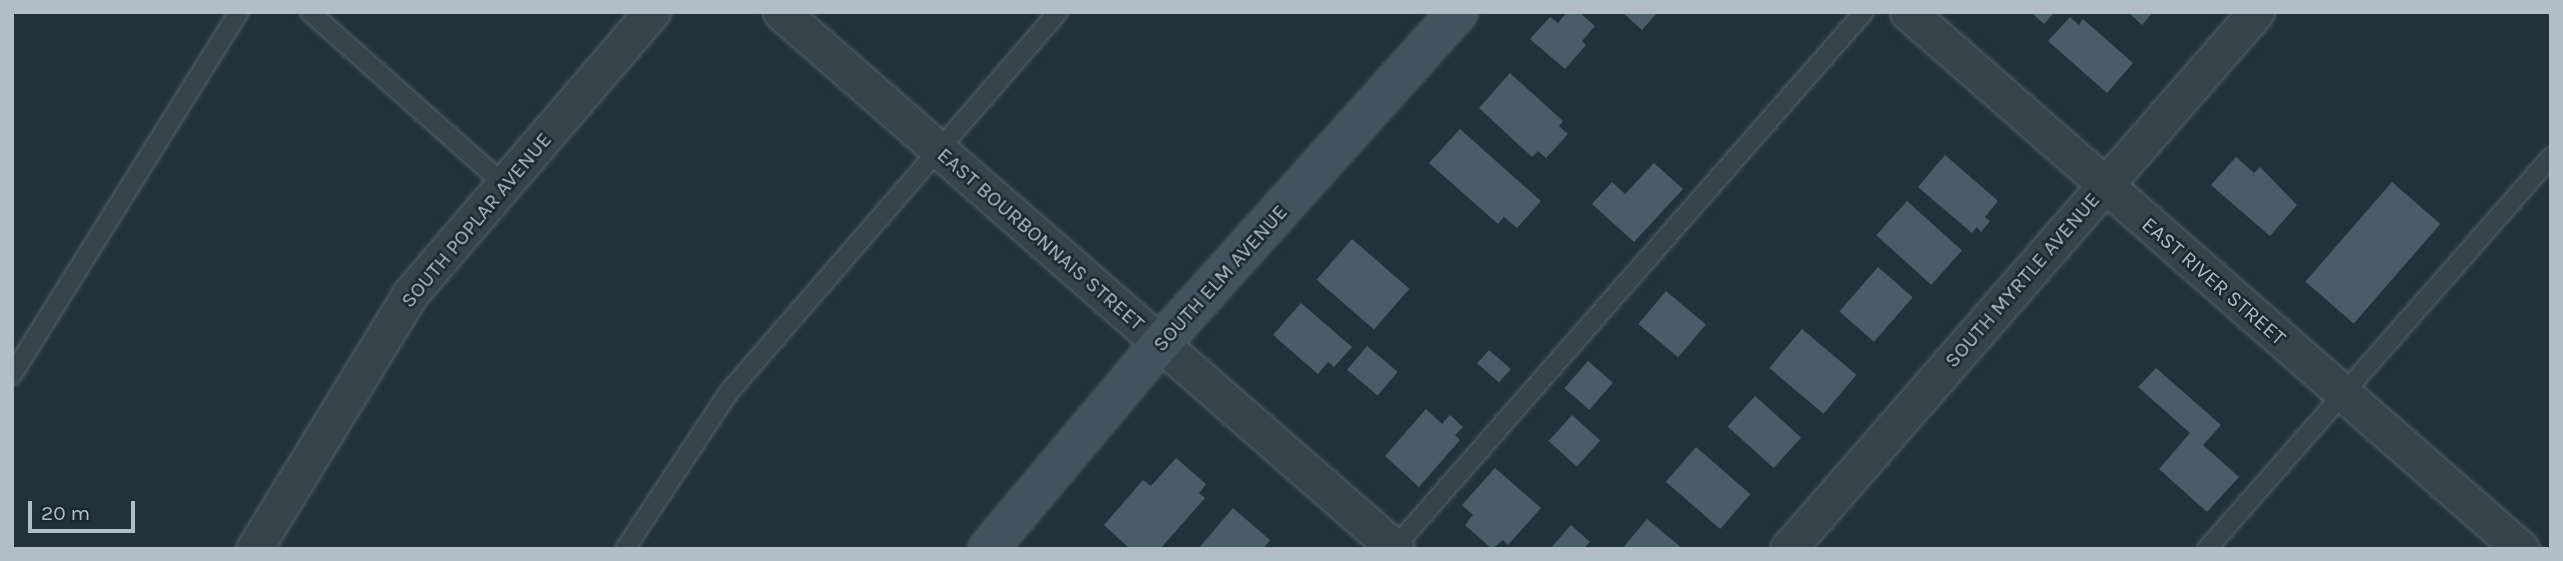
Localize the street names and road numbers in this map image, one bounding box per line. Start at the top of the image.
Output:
street label: SOUTH POPLAR AVENUE [395,127,557,313]
street label: EAST BOURBONNAIS STREET [932,142,1150,336]
street label: SOUTH MYRTLE AVENUE [1939,187,2105,373]
street label: SOUTH ELM AVENUE [1147,199,1293,357]
street label: EAST RIVER STREET [2137,212,2291,350]

